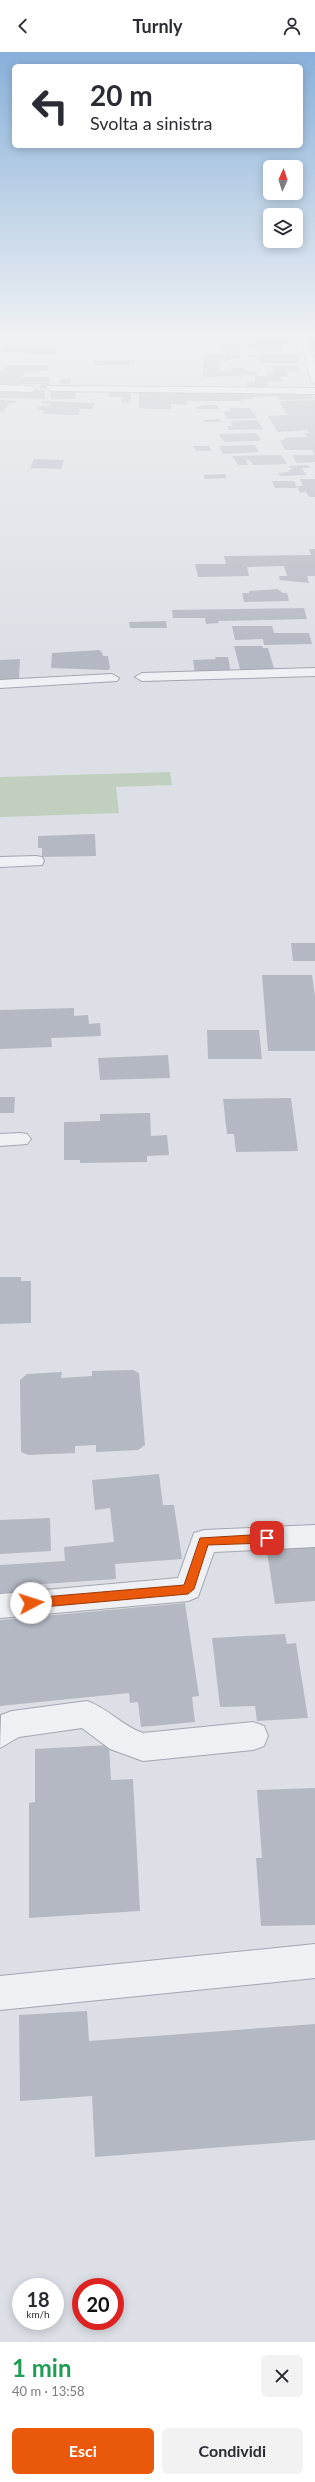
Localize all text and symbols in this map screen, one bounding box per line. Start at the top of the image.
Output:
icon: back [12,15,34,37]
text: Turnly [132,15,183,37]
icon: person [281,15,303,37]
text: 20 m [90,78,153,112]
icon: left [24,80,76,132]
text: Svolta a sinistra [90,112,212,134]
north arrow [263,160,303,200]
map controls [263,160,303,248]
button: layers [263,208,303,248]
pin [250,1521,284,1555]
icon: arrive [256,1527,278,1549]
position arrow [10,1582,52,1624]
speed limit sign: 20 [72,2278,124,2330]
text: 18 [26,2287,50,2311]
text: km/h [26,2308,50,2320]
text: 1 min [12,2353,72,2382]
button: close [261,2355,303,2397]
text: 40 m · 13:58 [12,2383,85,2399]
button: Esci [12,2428,154,2474]
button: Condividi [162,2428,303,2474]

